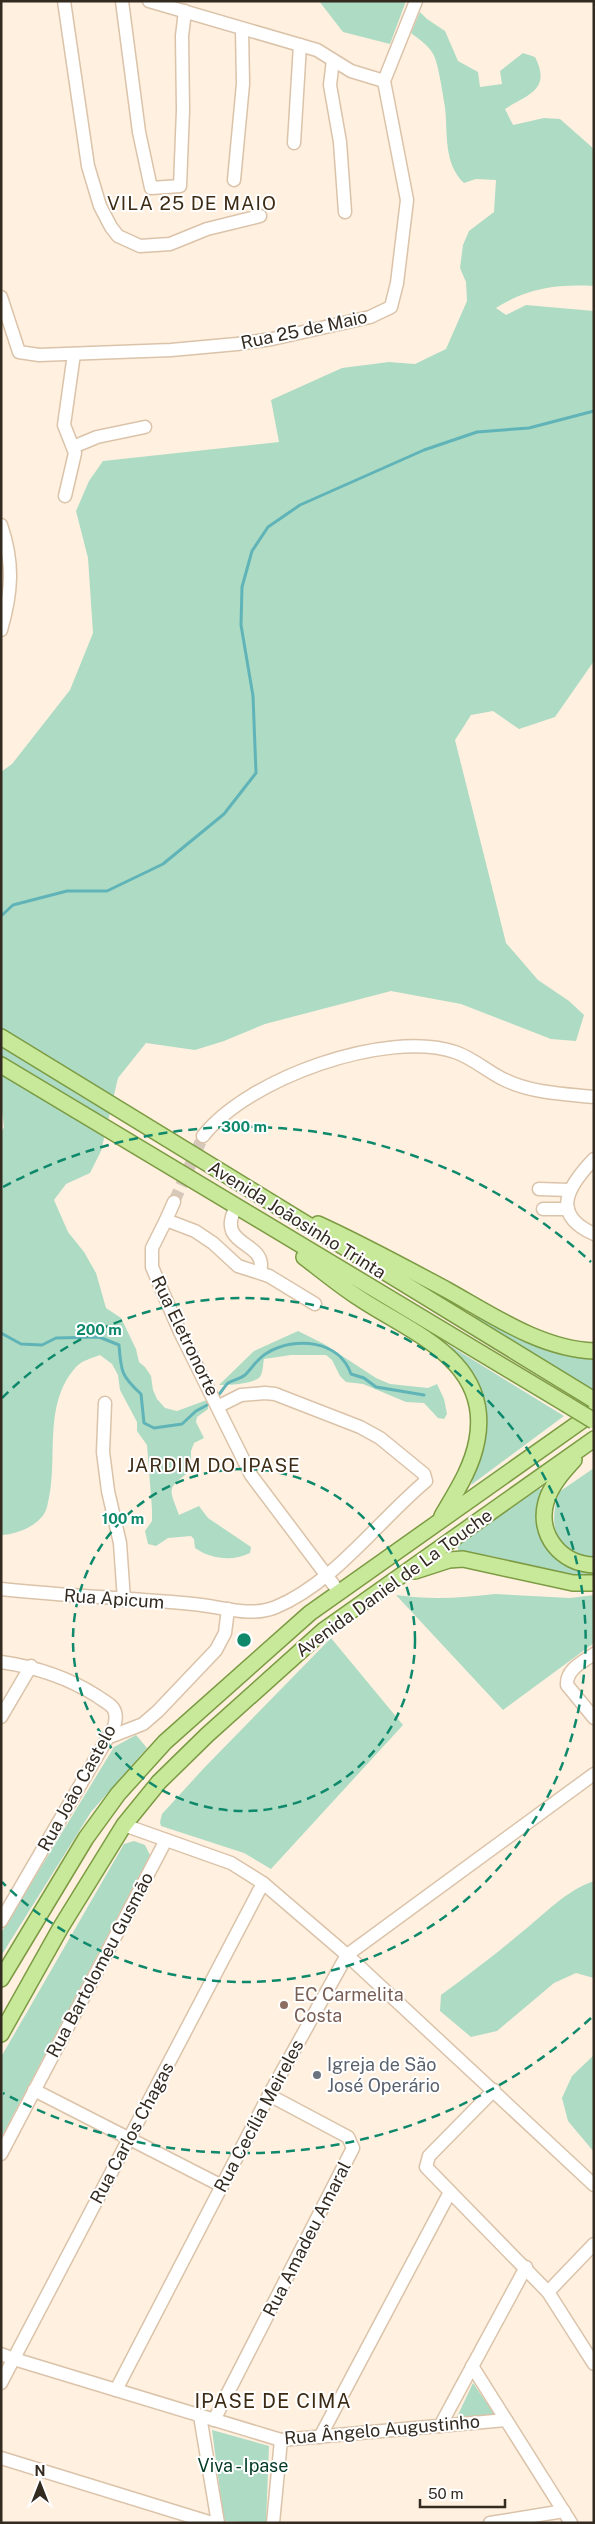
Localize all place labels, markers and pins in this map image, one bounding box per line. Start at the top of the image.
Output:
centre of rings [235,1631,253,1649]
place label: EC Carmelita Costa [294,1984,404,2026]
marker: EC Carmelita Costa [278,1999,290,2011]
place label: Igreja de São José Operário [327,2054,440,2096]
marker: Igreja de São José Operário [311,2069,323,2081]

